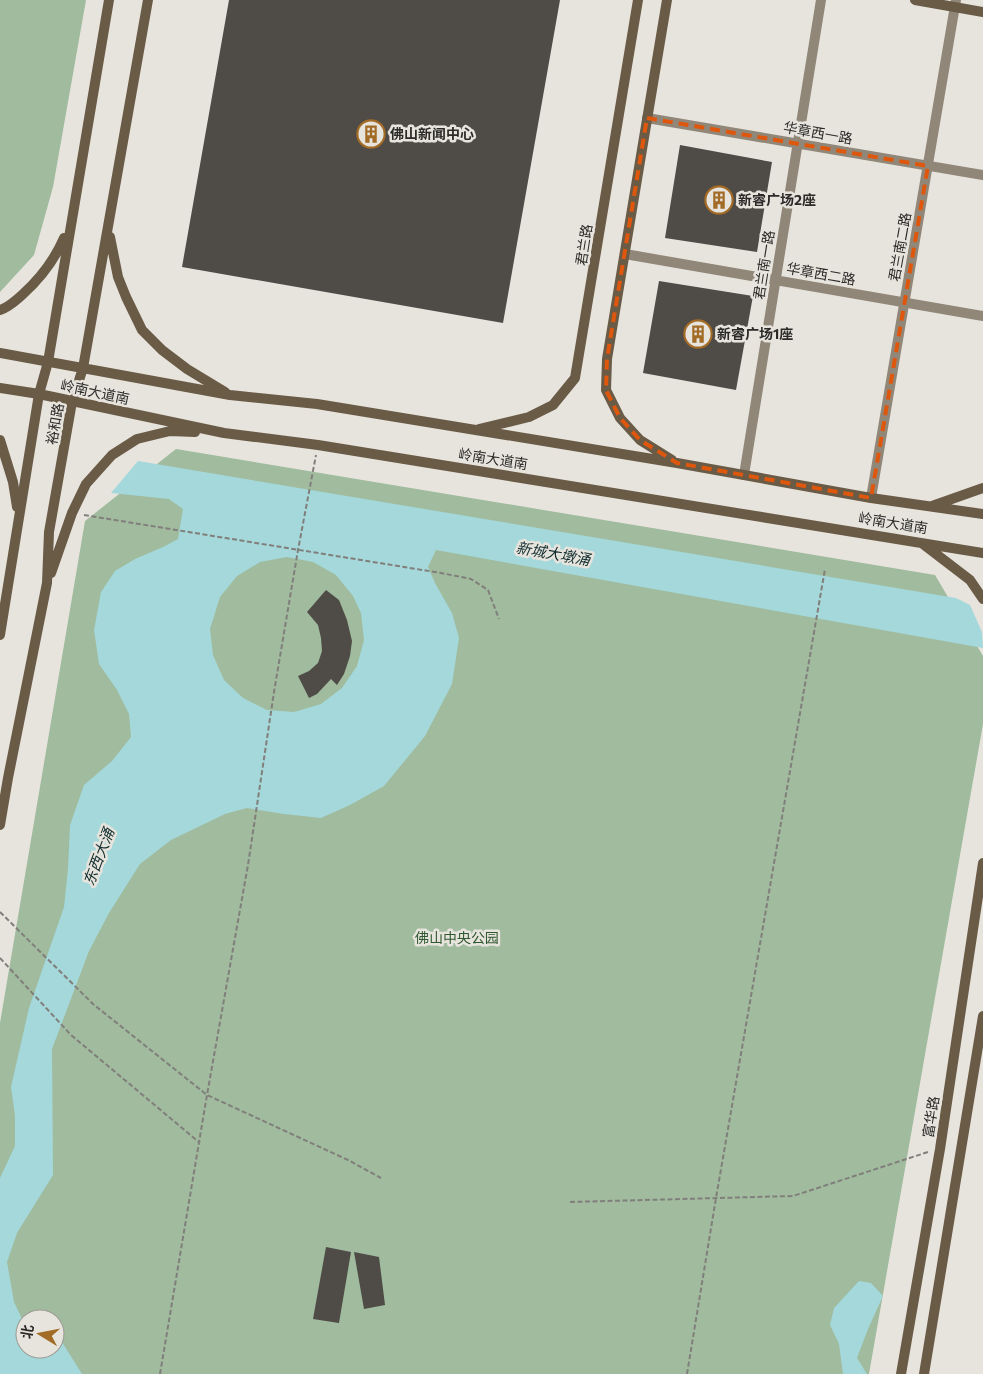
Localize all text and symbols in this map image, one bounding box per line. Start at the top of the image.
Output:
street label: 华章西一路 [782,118,854,147]
building icon: 佛山新闻中心 [356,119,386,149]
place label: 佛山新闻中心 [390,125,474,142]
building icon: 新睿广场2座 [704,185,734,215]
place label: 新睿广场2座 [738,191,816,208]
street label: 君兰南二路 [885,211,914,283]
street label: 君兰路 [572,223,595,267]
street label: 君兰南一路 [750,229,777,301]
street label: 华章西二路 [785,259,857,288]
building icon: 新睿广场1座 [683,319,713,349]
place label: 新睿广场1座 [717,325,793,342]
street label: 岭南大道南 [59,376,131,407]
street label: 裕和路 [42,402,67,446]
street label: 岭南大道南 [457,445,529,472]
street label: 岭南大道南 [857,509,929,536]
water label: 新城大墩涌 [515,538,594,569]
water label: 东西大涌 [79,824,118,888]
park label: 佛山中央公园 [415,929,499,946]
street label: 富华路 [919,1095,942,1139]
north arrow [15,1309,65,1359]
text: 北 [17,1323,36,1340]

